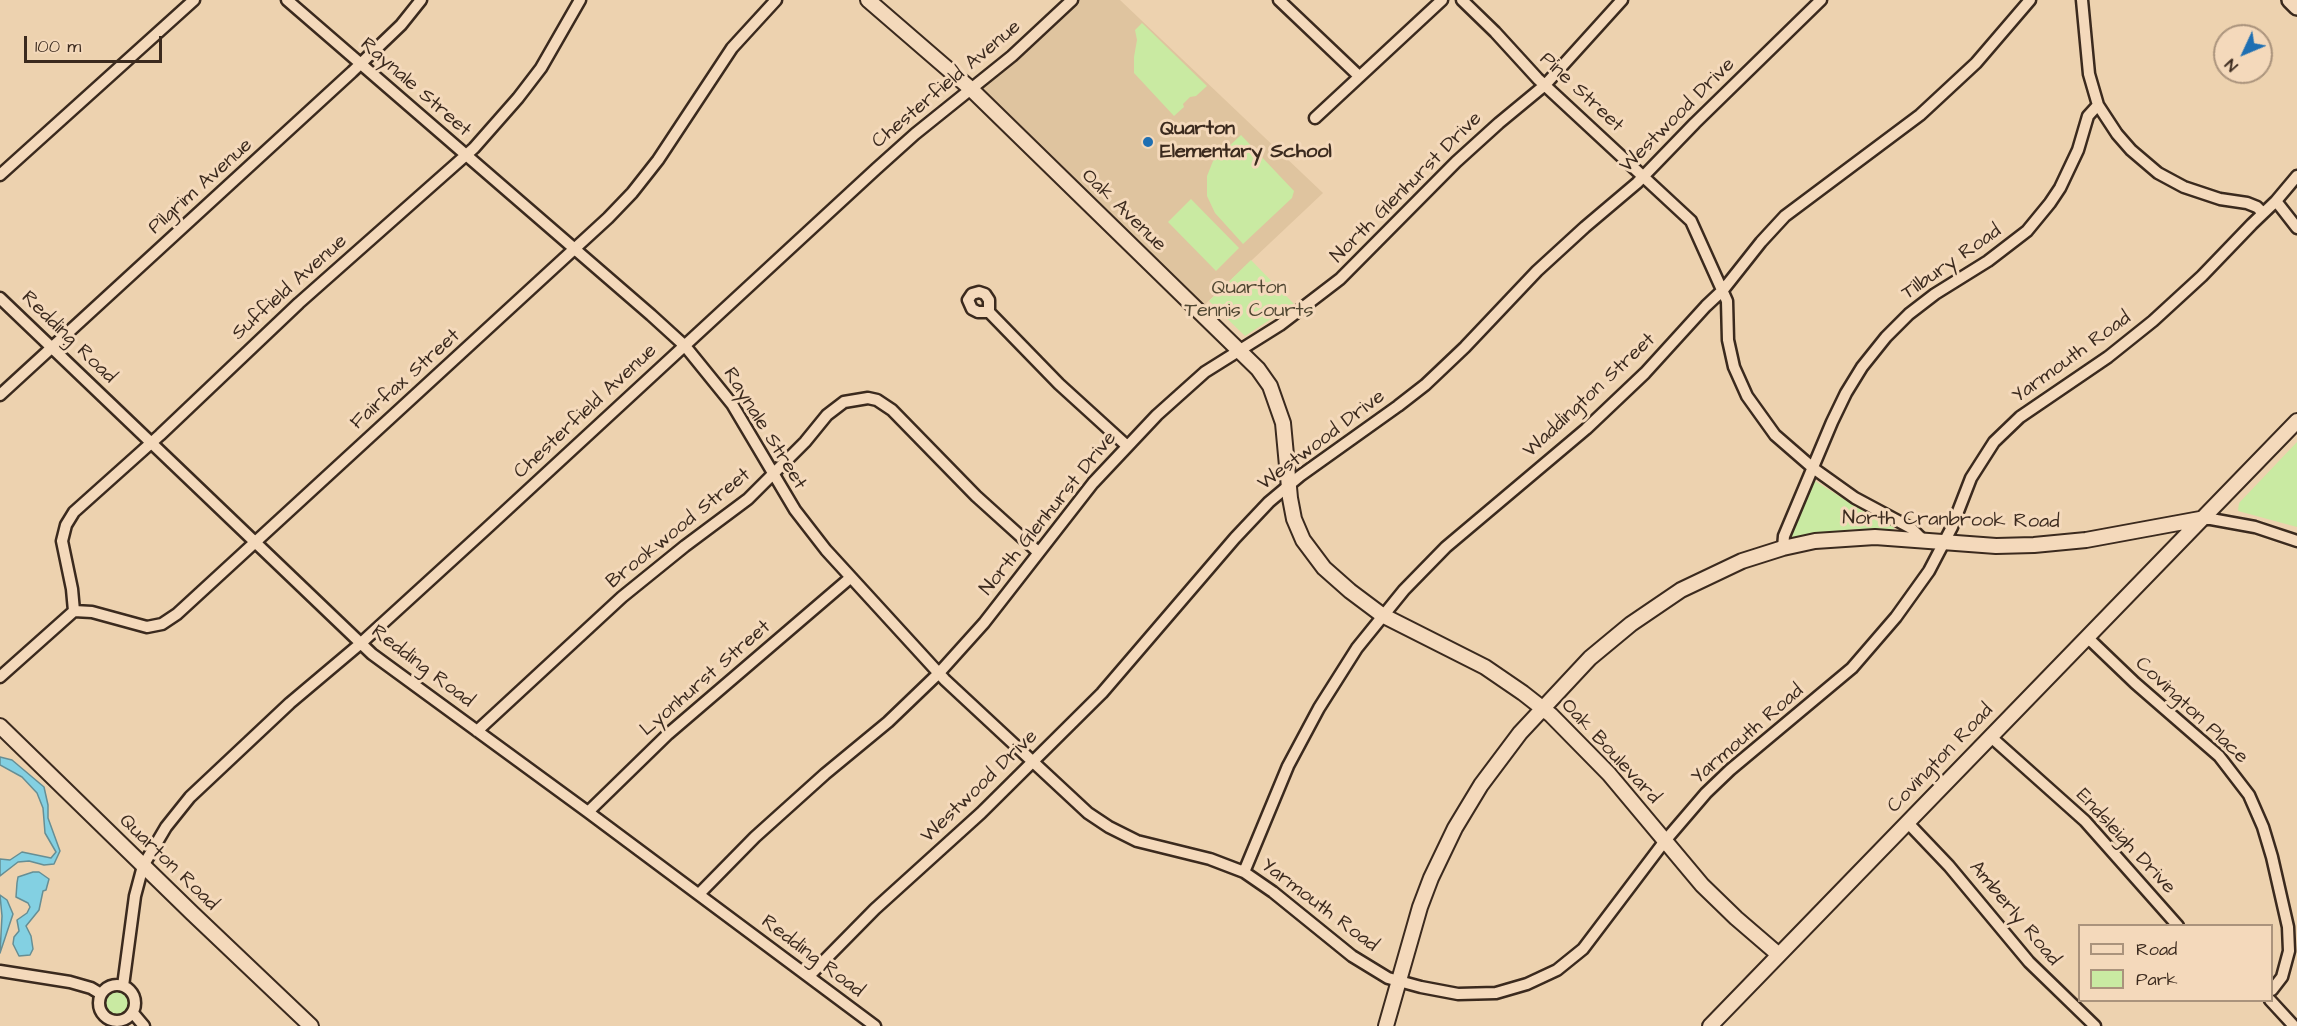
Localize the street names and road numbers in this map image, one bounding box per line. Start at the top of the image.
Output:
street label: Chesterfield Avenue [868,16,1026,154]
street label: Raynale Street [355,33,475,143]
street label: Pine Street [1534,48,1628,138]
street label: Westwood Drive [1615,53,1741,179]
street label: North Glenhurst Drive [1326,107,1488,269]
street label: Pilgrim Avenue [144,134,258,240]
street label: Oak Avenue [1076,165,1170,257]
street label: Tilbury Road [1898,220,2006,306]
street label: Suffield Avenue [227,230,353,346]
street label: Redding Road [15,287,121,389]
street label: Yarmouth Road [2008,307,2136,409]
street label: Fairfax Street [346,324,466,436]
street label: Waddington Street [1519,329,1661,463]
street label: Chesterfield Avenue [509,339,663,485]
street label: Raynale Street [717,364,811,494]
street label: Westwood Drive [1254,385,1390,497]
street label: North Glenhurst Drive [975,427,1123,601]
street label: Brookwood Street [602,463,756,595]
street label: North Cranbrook Road [1842,507,2060,535]
street label: Lyonhurst Street [636,616,776,742]
street label: Redding Road [366,620,478,714]
street label: Covington Place [2129,652,2253,770]
street label: Yarmouth Road [1687,680,1809,790]
street label: Oak Boulevard [1555,694,1665,810]
street label: Covington Road [1883,699,1999,819]
street label: Westwood Drive [917,725,1043,849]
street label: Endsleigh Drive [2070,784,2180,900]
street label: Quarton Road [113,810,223,916]
street label: Yarmouth Road [1256,854,1382,958]
street label: Amberly Road [1963,857,2065,971]
street label: Redding Road [756,910,868,1004]

